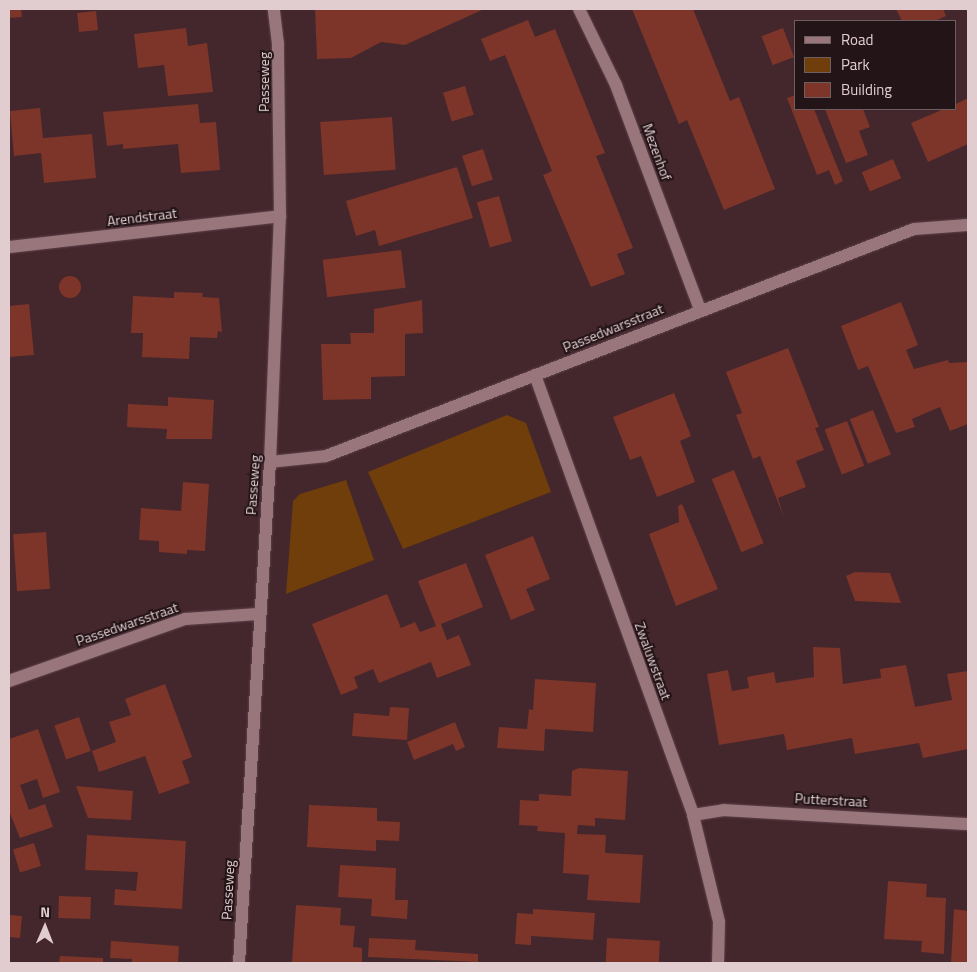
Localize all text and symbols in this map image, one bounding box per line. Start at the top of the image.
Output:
legend [794,20,957,110]
text: Road [841,28,873,51]
street label: Passeweg [256,52,272,112]
text: Park [841,53,870,76]
text: Building [841,78,892,101]
street label: Mezenhof [639,121,675,183]
street label: Arendstraat [106,204,178,230]
street label: Passedwarsstraat [560,300,666,356]
street label: Passeweg [243,454,263,516]
street label: Passedwarsstraat [74,599,180,649]
street label: Zwaluwstraat [631,620,675,702]
street label: Putterstraat [794,790,868,810]
street label: Passeweg [218,860,238,920]
text: N [40,901,50,922]
north arrow [20,902,70,952]

